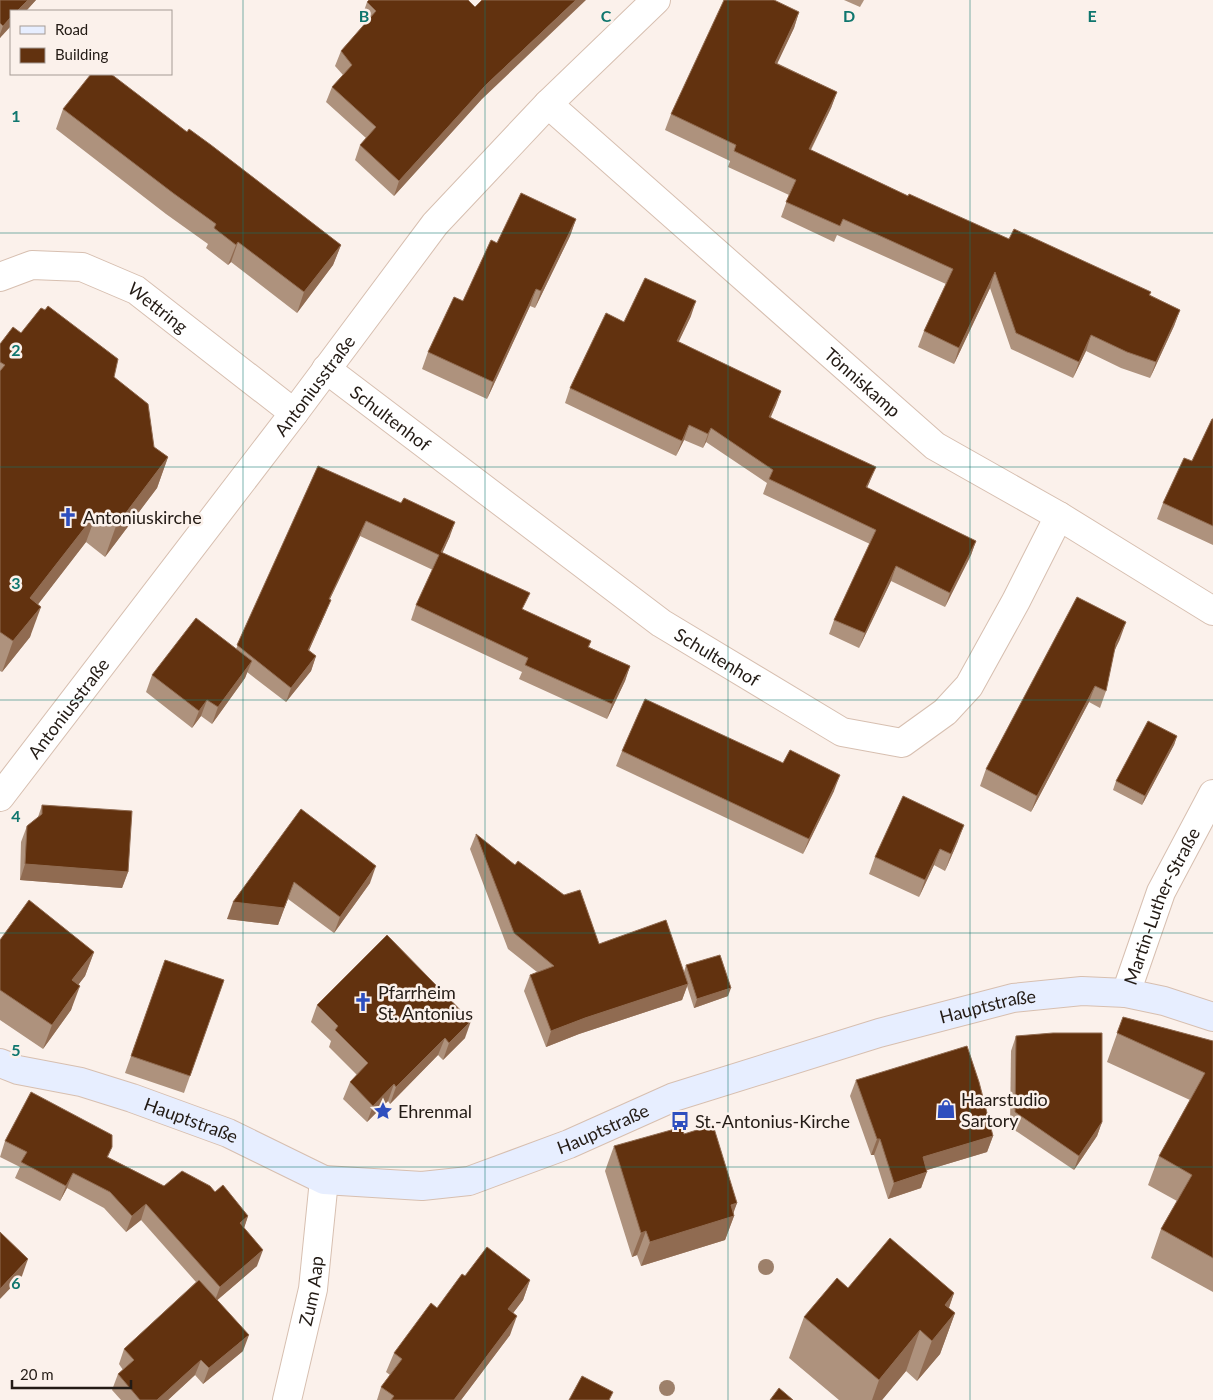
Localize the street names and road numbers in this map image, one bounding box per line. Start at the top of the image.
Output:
street label: Wettring [124,277,192,337]
street label: Antoniusstraße [270,331,359,440]
street label: Tönniskamp [820,343,905,422]
street label: Schultenhof [346,380,436,456]
street label: Schultenhof [671,623,764,691]
street label: Antoniusstraße [23,654,113,763]
street label: Martin-Luther-Straße [1119,824,1204,987]
street label: Hauptstraße [937,985,1037,1028]
street label: Hauptstraße [141,1092,242,1147]
street label: Hauptstraße [554,1099,652,1159]
street label: Zum Aap [294,1255,327,1328]

